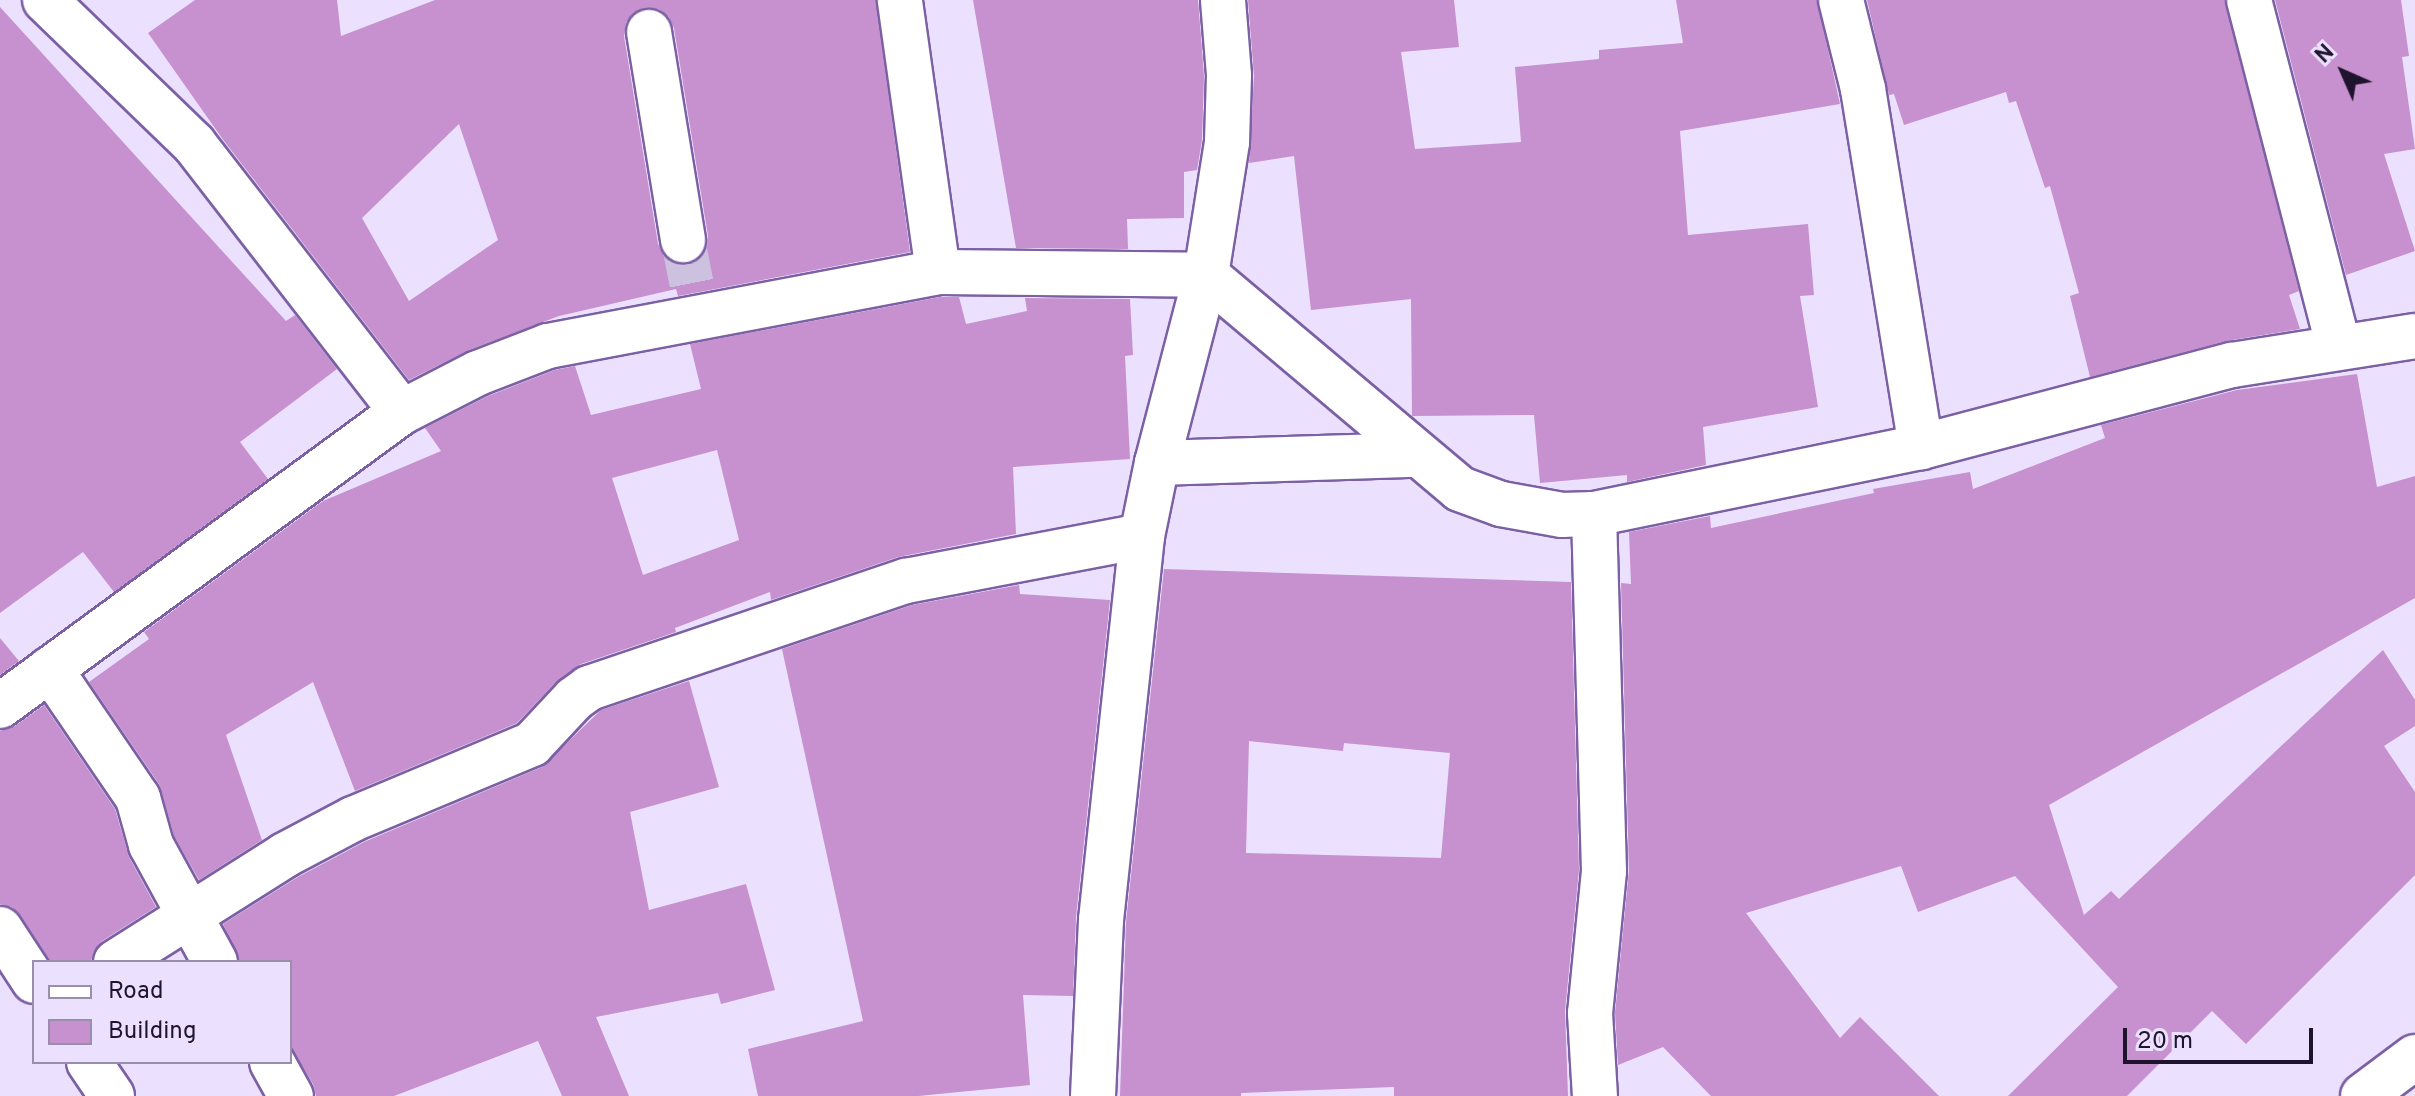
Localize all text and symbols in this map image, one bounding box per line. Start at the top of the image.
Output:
north arrow [2303,32,2383,112]
text: N [2311,40,2341,70]
legend [32,960,292,1064]
text: Road [108,977,164,1007]
scale bar [2127,1012,2317,1062]
text: Building [108,1017,197,1047]
text: 20 m [2137,1027,2193,1057]

